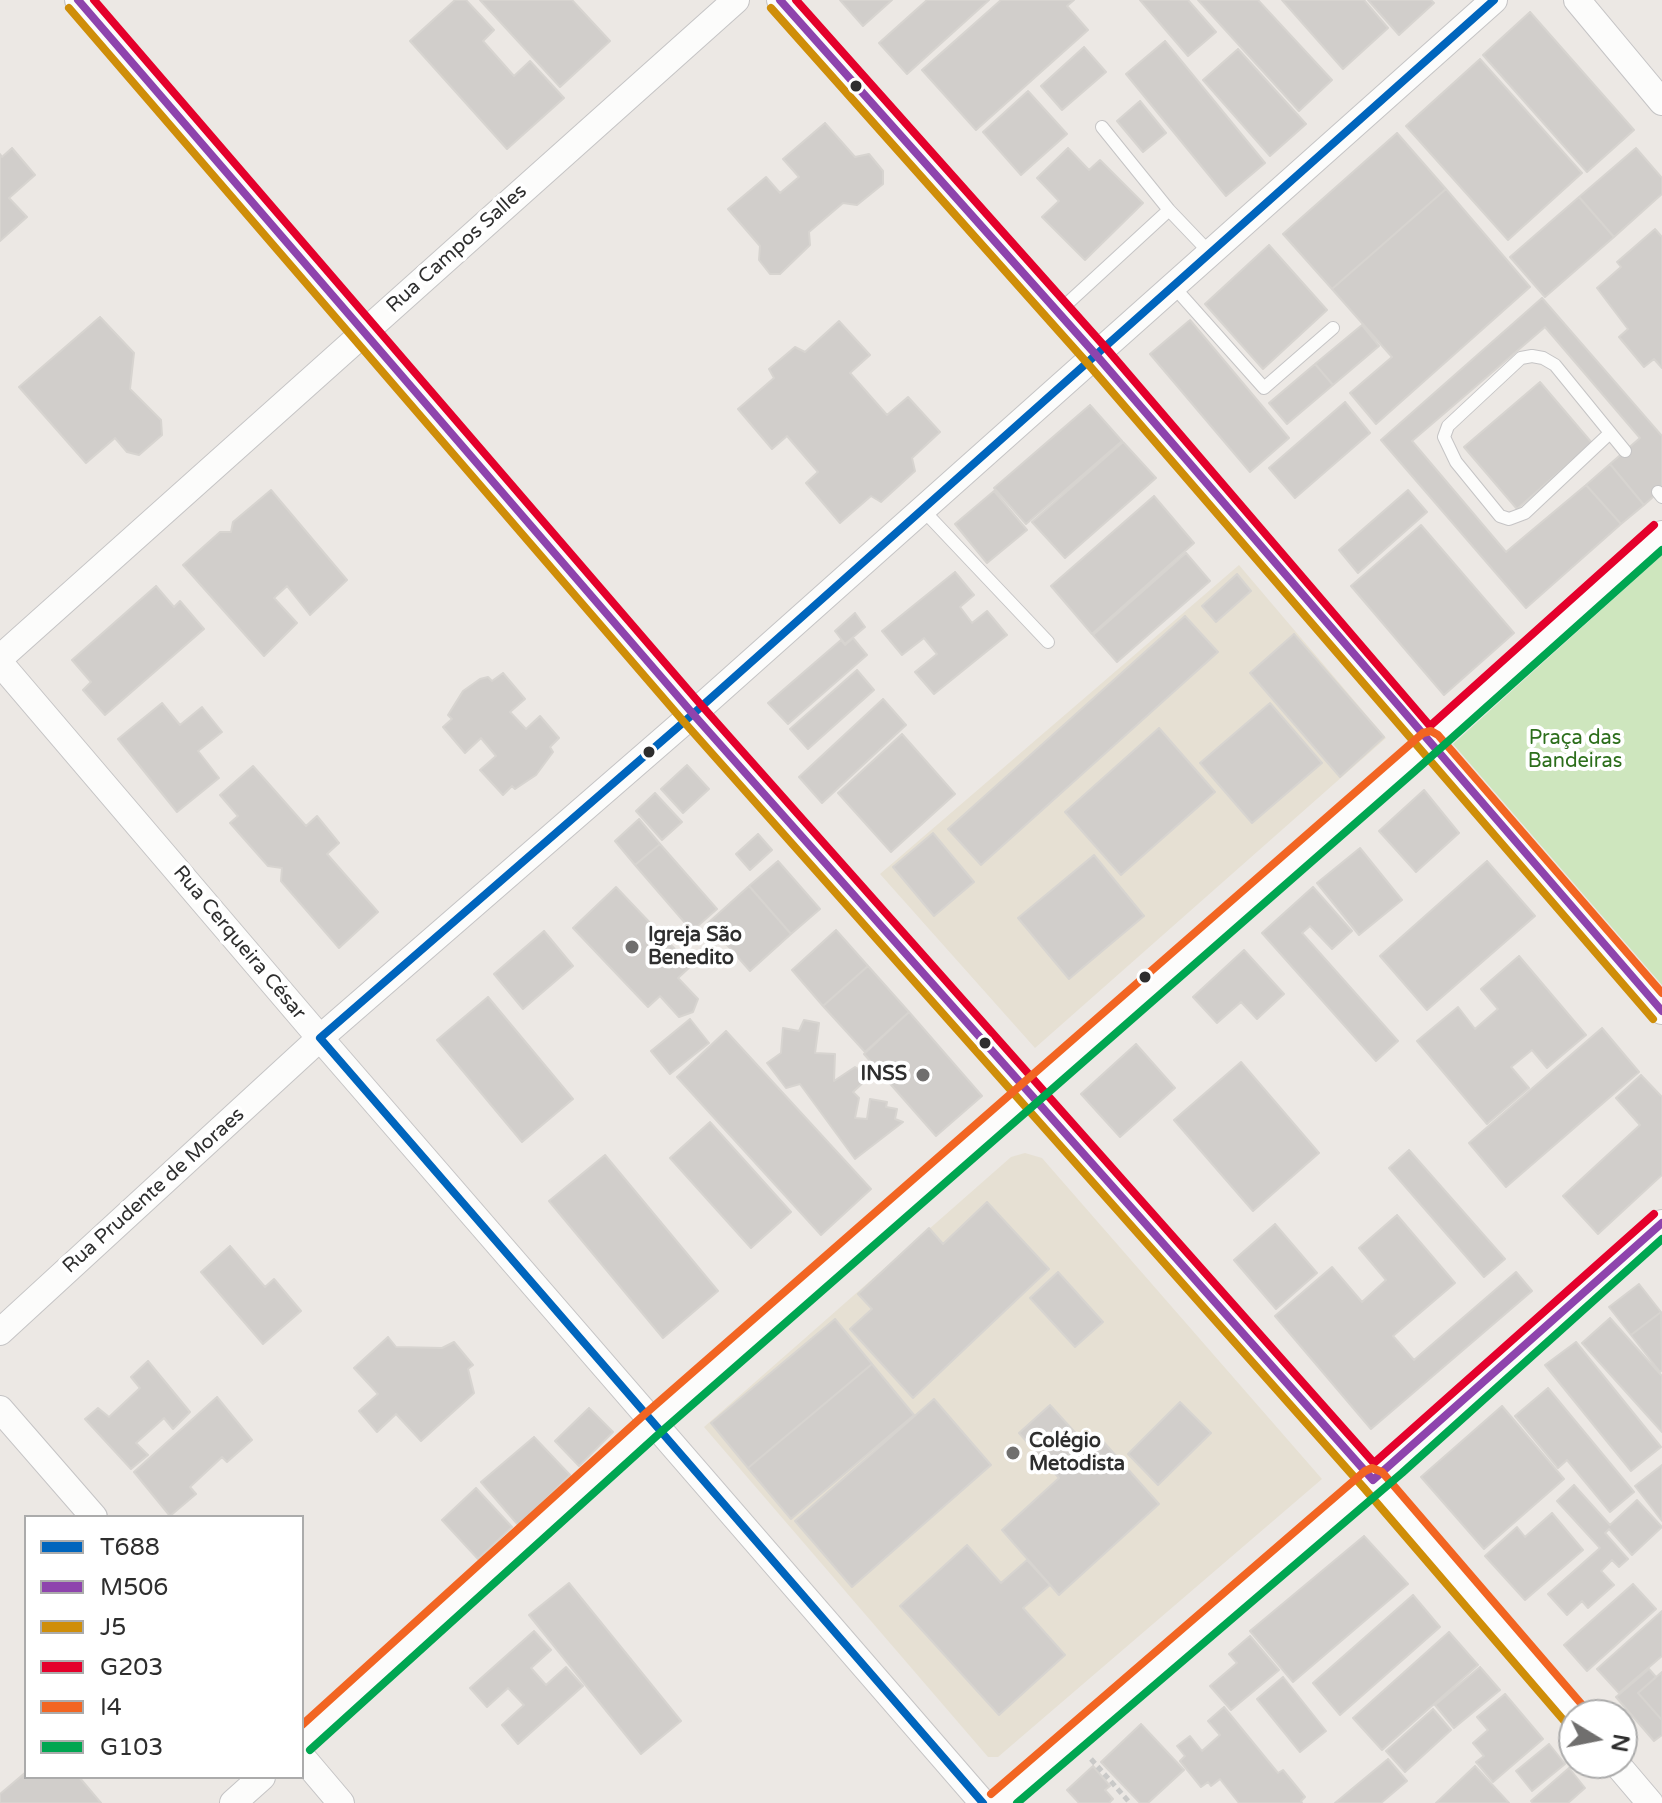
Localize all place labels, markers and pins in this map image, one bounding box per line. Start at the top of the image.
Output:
unlabelled marker [848,78,864,94]
unlabelled marker [641,744,657,760]
place label: Igreja São Benedito [648,924,742,971]
marker: Igreja São Benedito [623,938,641,956]
unlabelled marker [1137,969,1153,985]
unlabelled marker [977,1035,993,1051]
place label: INSS [861,1063,907,1087]
marker: INSS [914,1066,932,1084]
place label: Colégio Metodista [1029,1430,1125,1477]
marker: Colégio Metodista [1004,1444,1022,1462]

